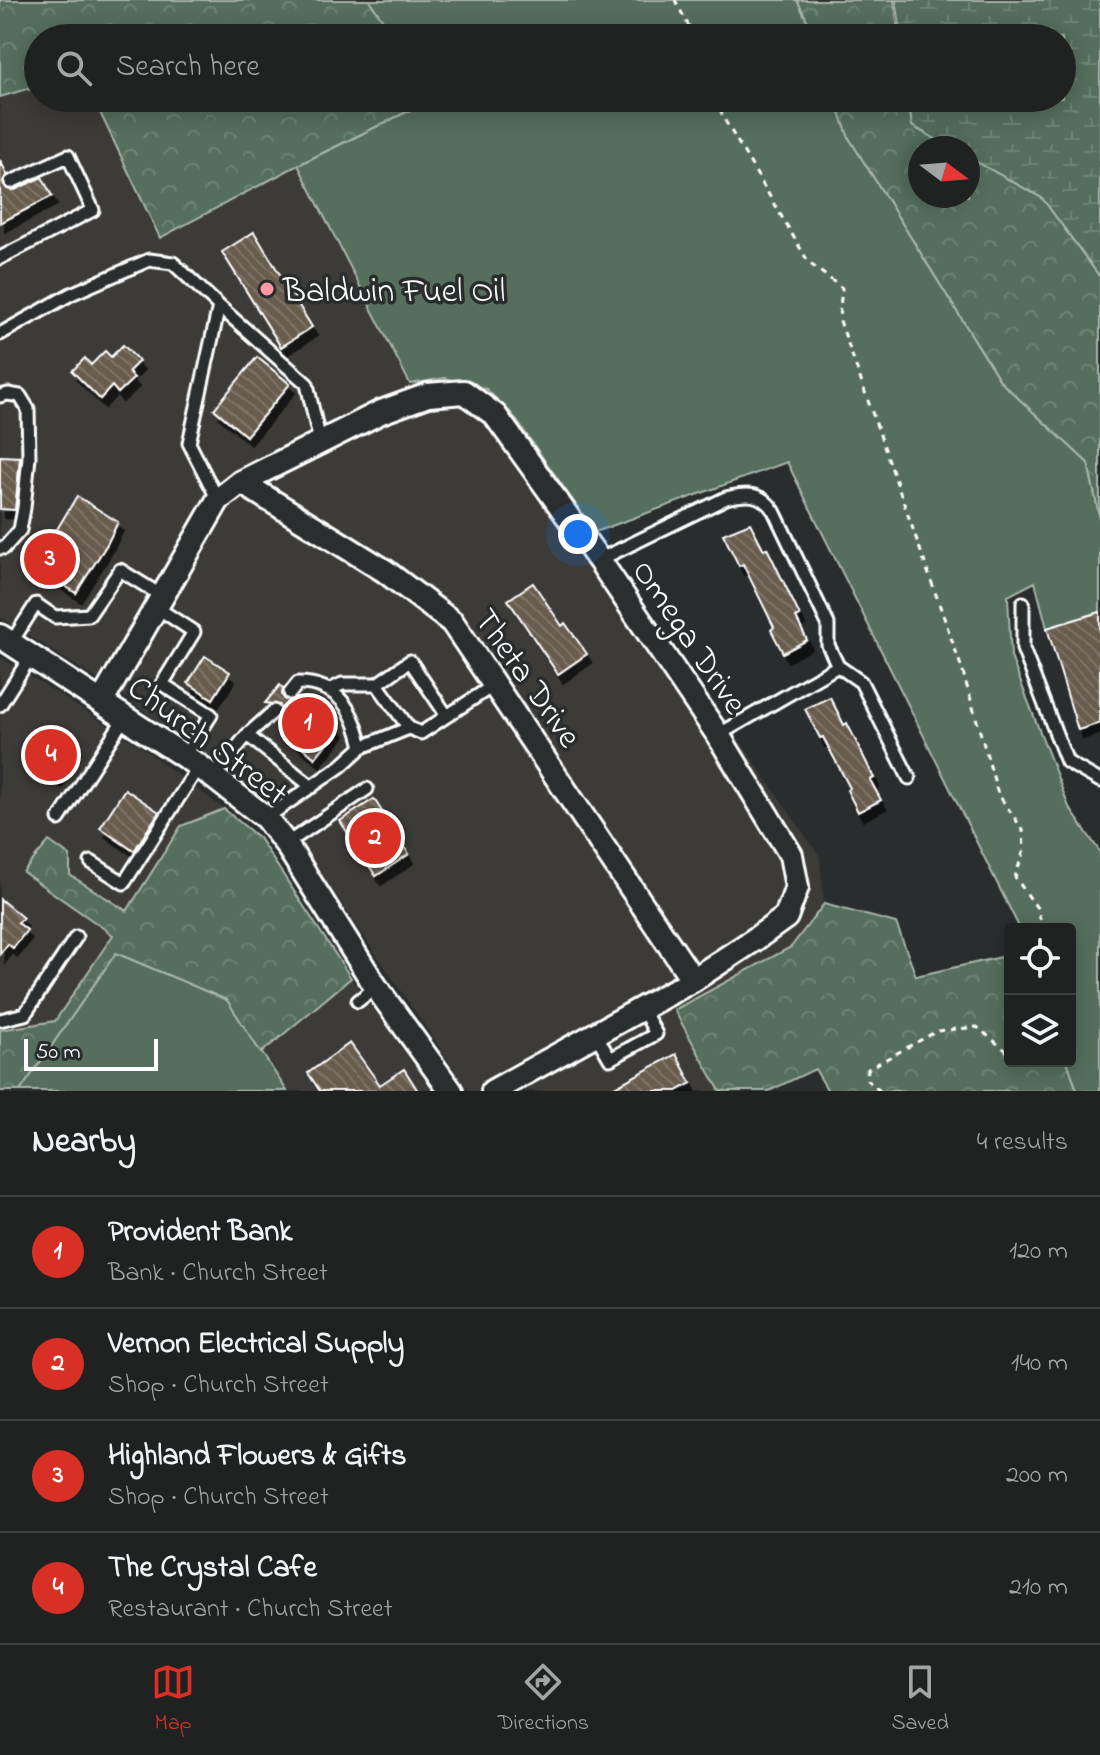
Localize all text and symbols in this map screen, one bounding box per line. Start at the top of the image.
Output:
search box [24,24,1076,112]
icon: search [52,46,96,90]
text: Search here [116,46,260,90]
north arrow [908,136,980,208]
place label: Baldwin Fuel Oil [282,268,505,318]
marker: Baldwin Fuel Oil [258,280,276,298]
your location [558,514,598,554]
pin: 3 [24,529,76,589]
street label: Omega Drive [617,551,758,726]
street label: Theta Drive [459,599,593,760]
street label: Church Street [116,665,298,819]
pin: 1 [282,693,334,753]
pin: 4 [25,725,77,785]
pin: 2 [349,808,401,868]
map controls [1004,923,1076,1067]
button: locate [1004,923,1076,995]
button: layers [1004,995,1076,1067]
scale bar [24,1035,158,1071]
text: 50 m [36,1037,81,1069]
text: Nearby [32,1118,136,1168]
text: 4 results [977,1124,1068,1162]
text: Provident Bank [108,1211,292,1255]
text: 1 [54,1233,62,1271]
text: 120 m [1009,1233,1068,1271]
text: Bank · Church Street [108,1255,328,1293]
text: Vernon Electrical Supply [108,1323,404,1367]
text: 2 [52,1345,64,1383]
text: 140 m [1011,1345,1068,1383]
text: Shop · Church Street [108,1367,329,1405]
text: Highland Flowers & Gifts [108,1435,407,1479]
text: 3 [53,1457,63,1495]
text: 200 m [1006,1457,1068,1495]
text: Shop · Church Street [108,1479,329,1517]
text: The Crystal Cafe [108,1547,317,1591]
text: 4 [53,1569,63,1607]
text: 210 m [1009,1569,1068,1607]
text: Restaurant · Church Street [108,1591,392,1629]
tab: Map [151,1660,195,1740]
tab: Directions [498,1660,589,1740]
tab: Saved [891,1660,949,1740]

